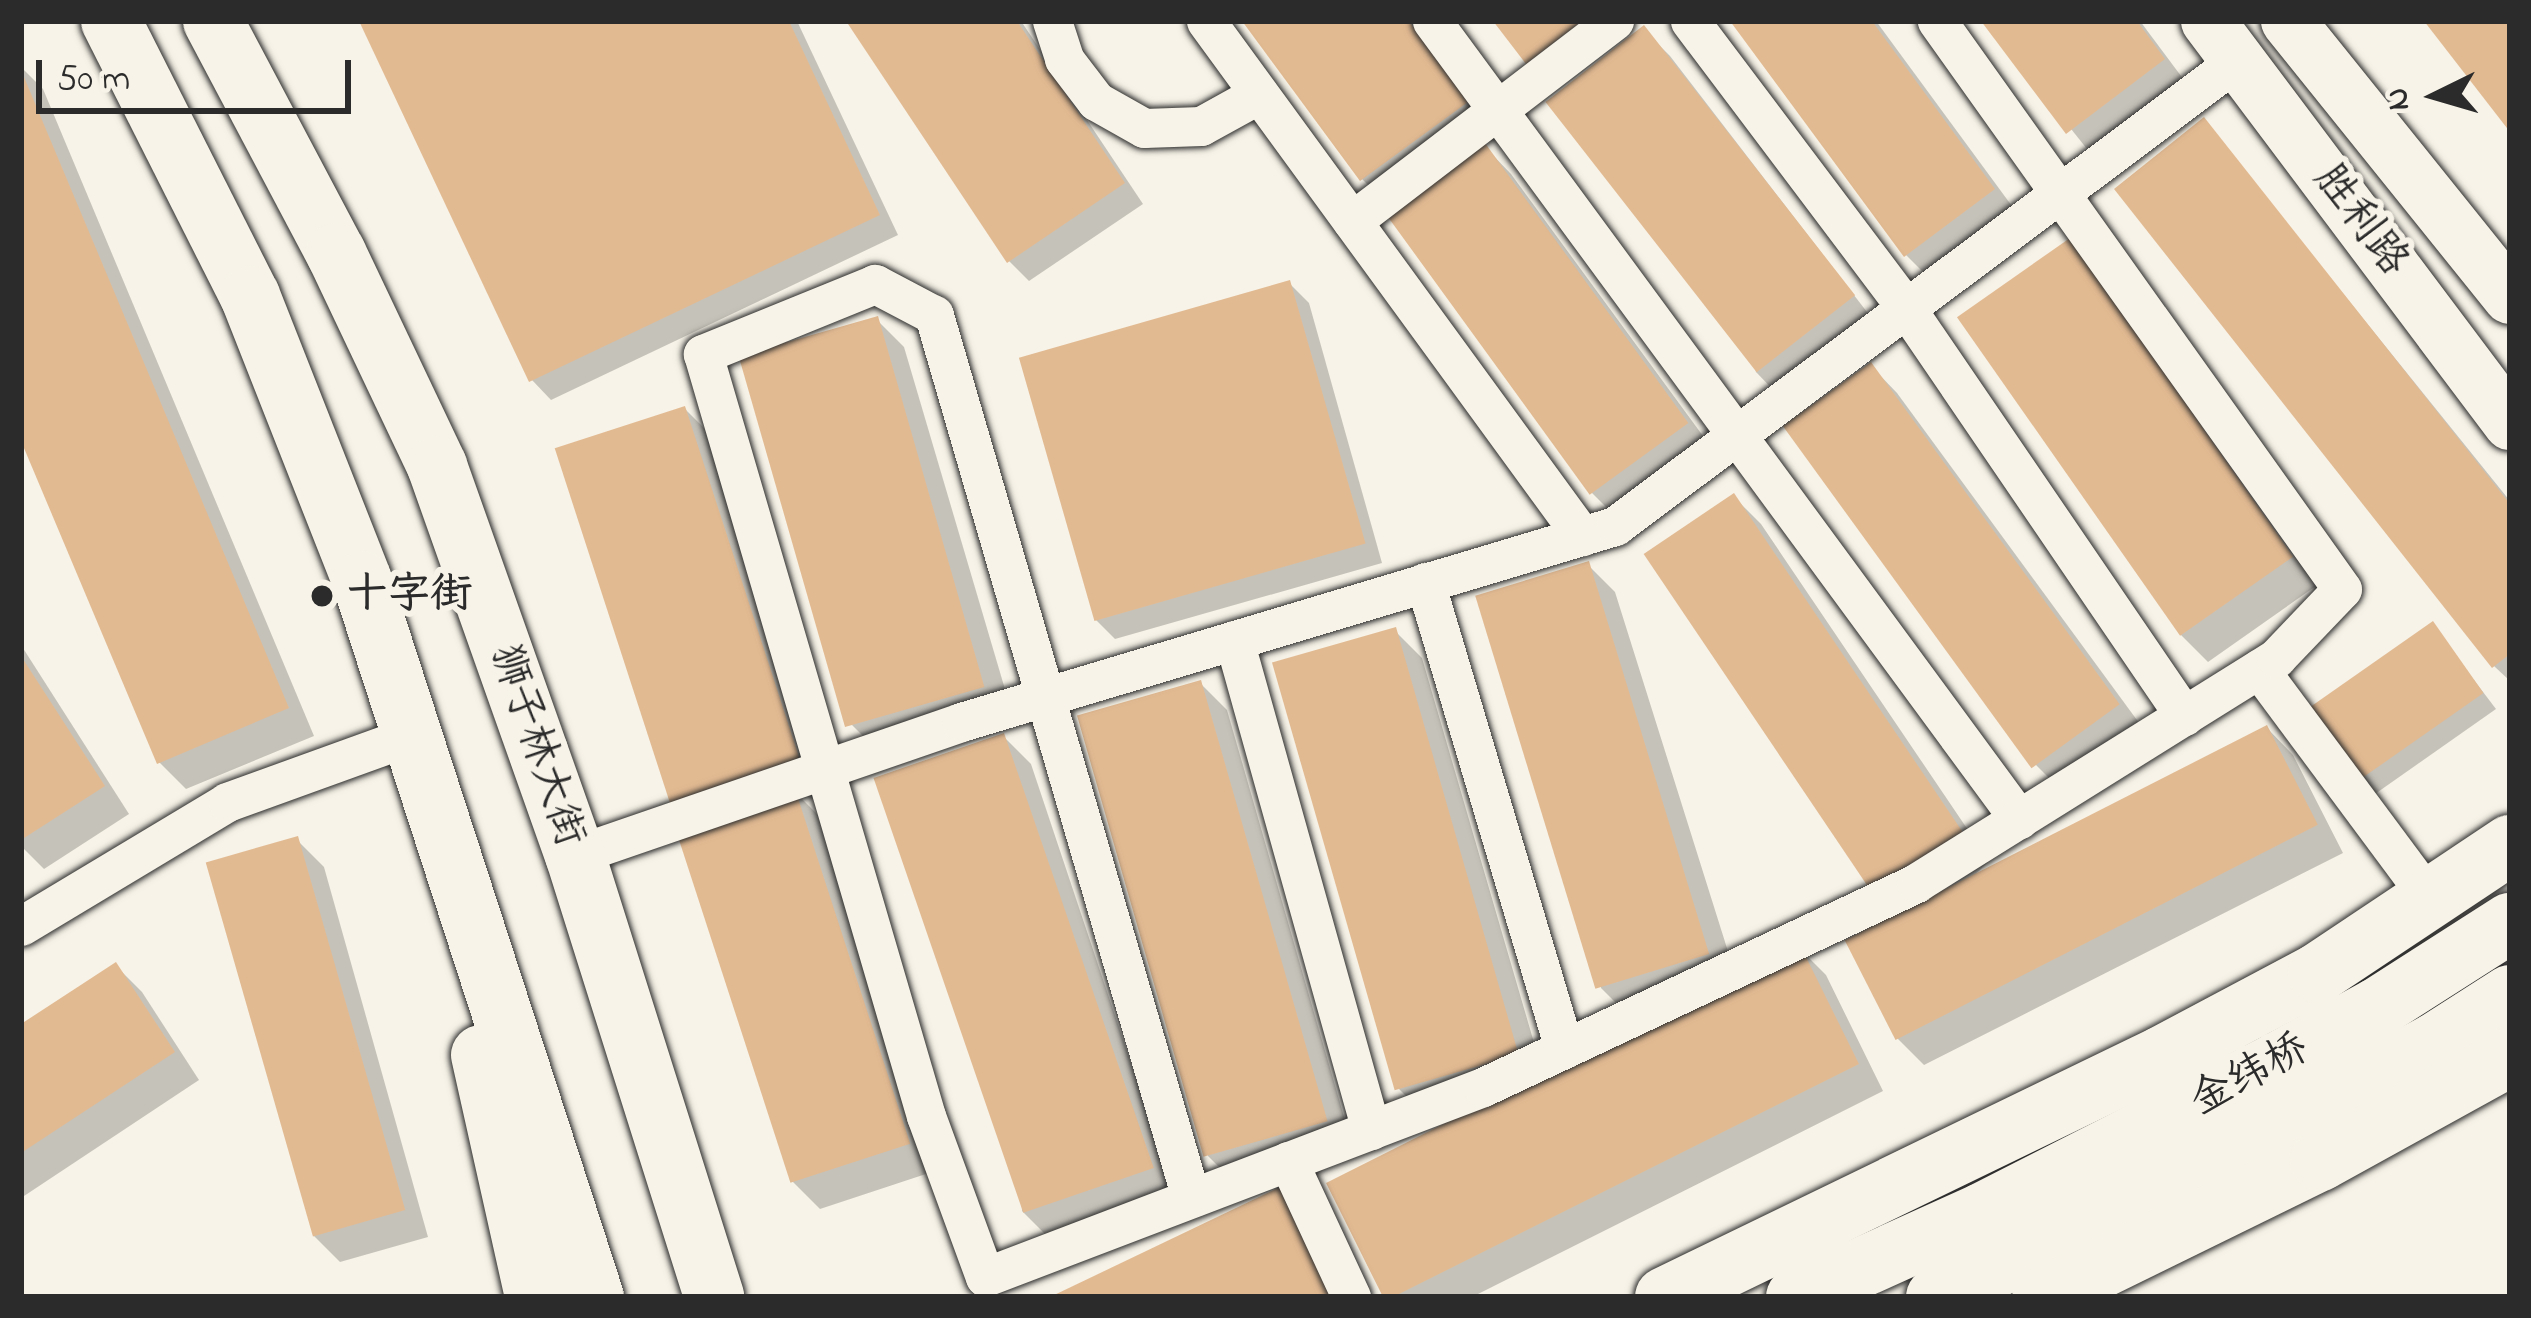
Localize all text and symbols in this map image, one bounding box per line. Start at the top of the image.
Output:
scale bar [42,36,357,110]
north arrow [2375,36,2495,156]
text: 50 m [57,54,130,107]
text: N [2374,86,2424,112]
street label: 胜利路 [2302,156,2418,286]
place label: 十字街 [346,571,472,621]
marker: 十字街 [309,583,335,609]
street label: 狮子林大街 [478,639,594,853]
street label: 金纬桥 [2183,1024,2317,1128]

